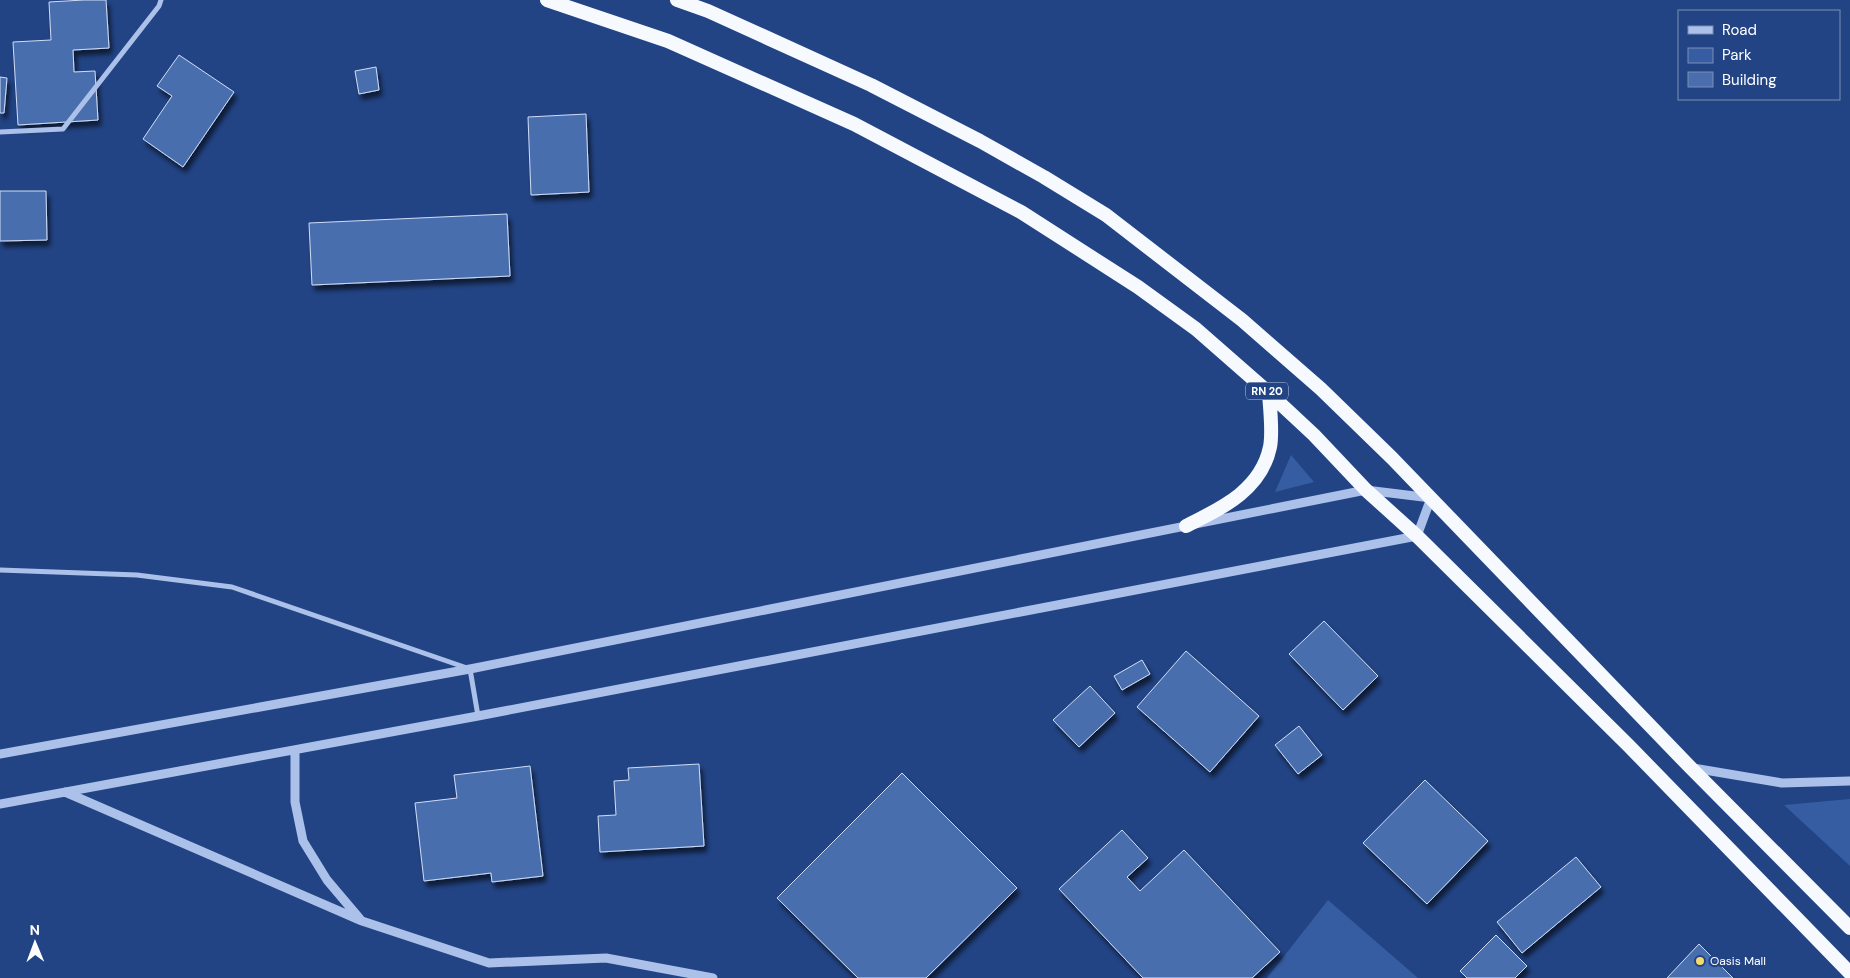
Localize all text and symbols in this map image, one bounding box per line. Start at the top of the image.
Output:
legend [1678,10,1840,100]
text: Road [1722,20,1757,40]
text: Park [1722,45,1752,65]
text: Building [1722,70,1777,90]
road number: RN 20 [1246,382,1288,400]
north arrow [10,918,60,968]
text: N [30,921,40,939]
place label: Oasis Mall [1710,953,1766,969]
marker: Oasis Mall [1694,955,1706,967]

